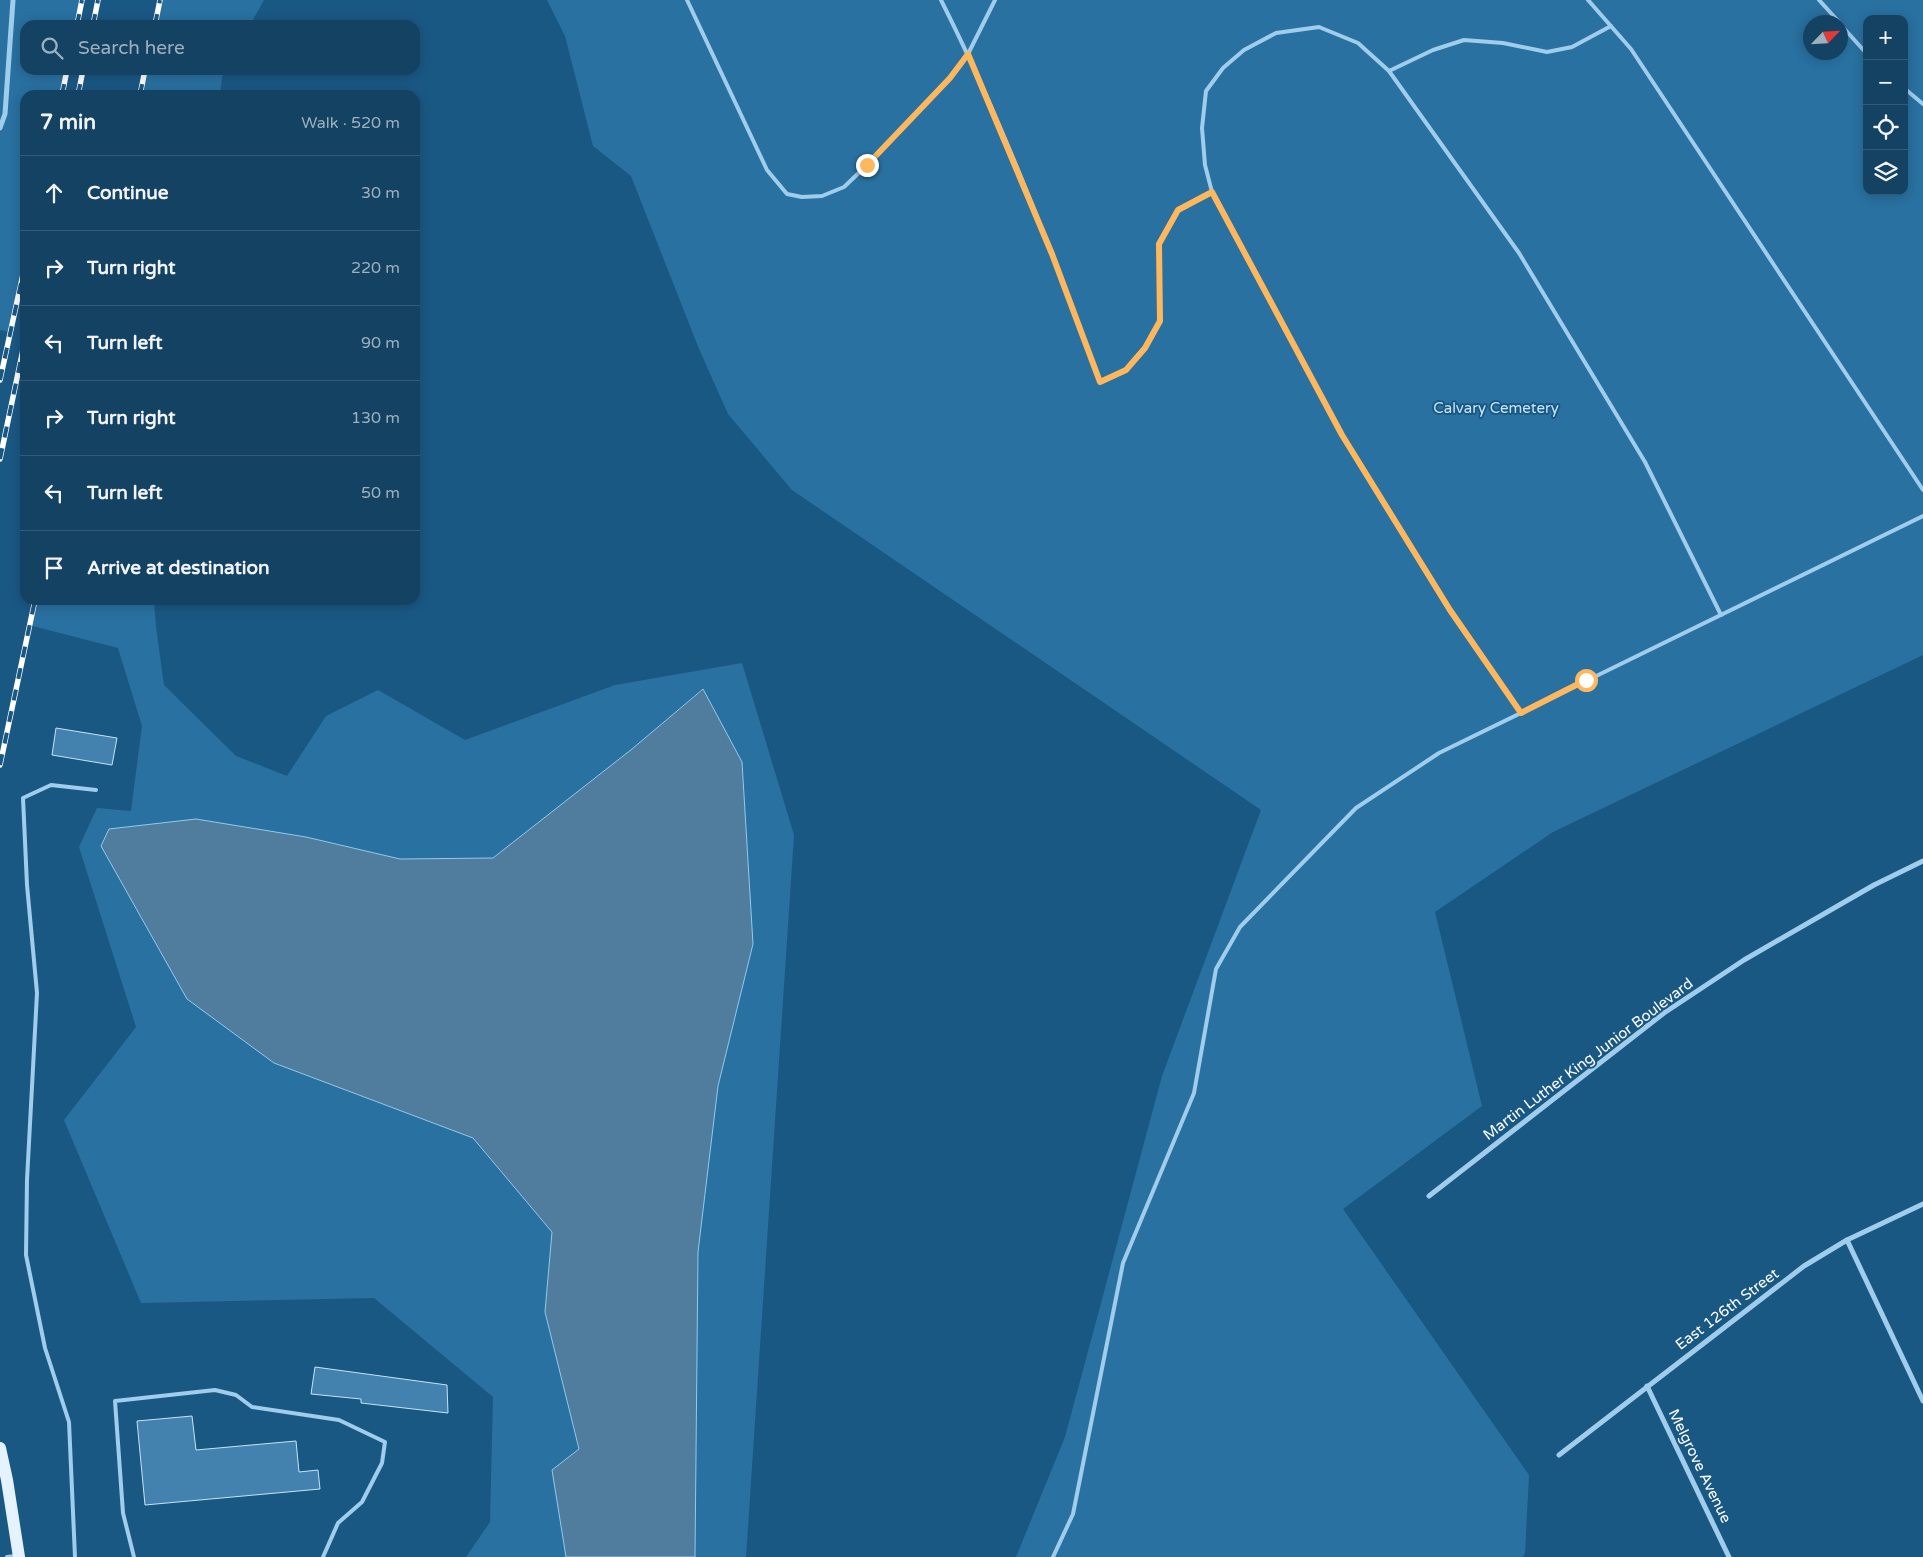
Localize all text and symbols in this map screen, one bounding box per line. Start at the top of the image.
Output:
north arrow [1803,15,1848,60]
map controls [1863,15,1908,195]
button: + [1863,15,1908,60]
search box [20,20,420,75]
icon: search [38,34,66,62]
text: Search here [78,37,185,59]
button: − [1863,60,1908,105]
button: locate [1863,105,1908,150]
text: 7 min [40,110,96,135]
text: Walk · 520 m [301,113,400,133]
button: layers [1863,150,1908,195]
route end [856,154,879,177]
icon: ahead [40,179,68,207]
text: Continue [87,182,169,204]
text: 30 m [361,183,400,203]
icon: right [40,254,68,282]
text: Turn right [87,257,175,279]
text: 220 m [351,258,400,278]
icon: left [40,329,68,357]
text: Turn left [87,332,163,354]
text: 90 m [361,333,400,353]
park label: Calvary Cemetery [1433,399,1559,417]
icon: right [40,404,68,432]
text: Turn right [87,407,175,429]
text: 130 m [351,408,400,428]
icon: left [40,479,68,507]
text: Turn left [87,482,163,504]
text: 50 m [361,483,400,503]
icon: arrive [40,554,68,582]
text: Arrive at destination [87,557,270,579]
route start [1575,669,1598,692]
street label: Martin Luther King Junior Boulevard [1480,974,1696,1144]
street label: East 126th Street [1672,1264,1782,1354]
street label: Melgrove Avenue [1665,1406,1735,1526]

